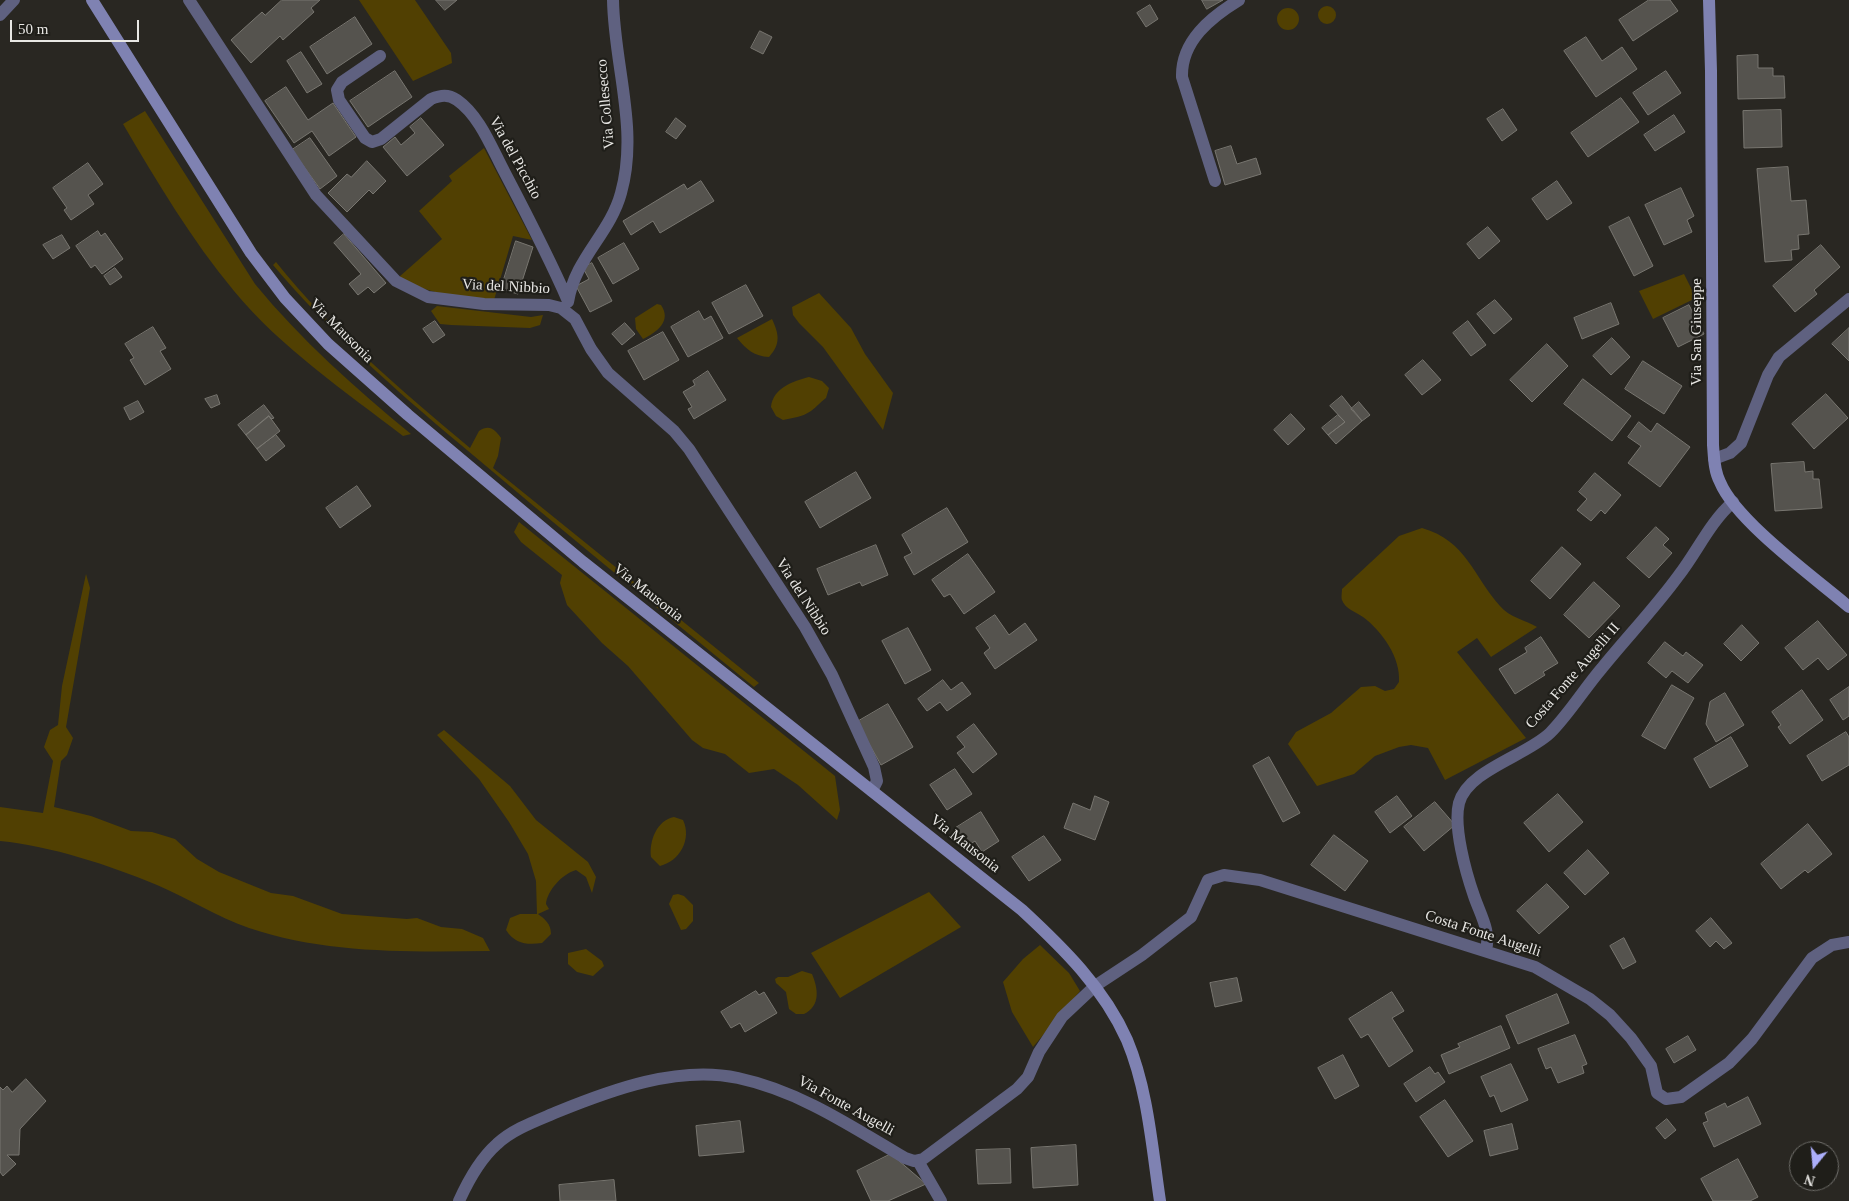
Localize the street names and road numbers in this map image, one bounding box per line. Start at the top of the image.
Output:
street label: Via Collesecco [593,58,619,150]
street label: Via del Picchio [485,114,545,202]
street label: Via del Nibbio [461,276,551,298]
street label: Via San Giuseppe [1688,278,1706,386]
street label: Via Mausonia [305,295,377,367]
street label: Via del Nibbio [771,555,835,639]
street label: Via Mausonia [609,560,687,626]
street label: Costa Fonte Augelli II [1522,619,1624,733]
street label: Via Mausonia [926,811,1004,877]
street label: Costa Fonte Augelli [1423,907,1543,961]
street label: Via Fonte Augelli [795,1072,897,1140]

